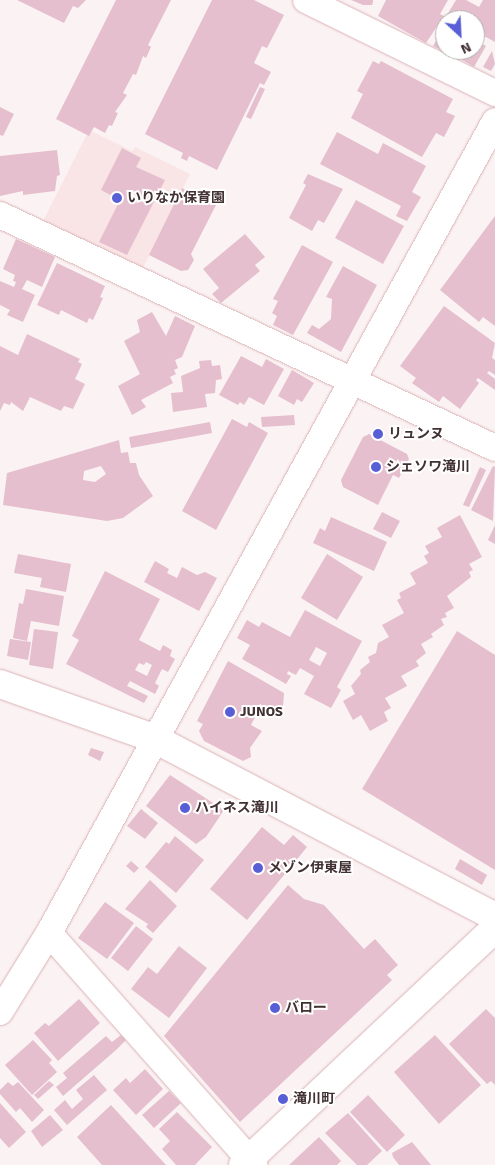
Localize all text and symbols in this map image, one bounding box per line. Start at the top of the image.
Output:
north arrow [435,10,485,60]
text: N [458,38,474,58]
place label: いりなか保育園 [127,190,225,206]
marker: いりなか保育園 [111,192,123,204]
place label: リュンヌ [388,426,444,442]
marker: リュンヌ [372,428,384,440]
place label: シェソワ滝川 [386,459,470,475]
marker: シェソワ滝川 [370,461,382,473]
place label: JUNOS [240,704,283,720]
marker: JUNOS [224,706,236,718]
place label: ハイネス滝川 [195,800,279,816]
marker: ハイネス滝川 [179,802,191,814]
place label: メゾン伊東屋 [268,860,352,876]
marker: メゾン伊東屋 [252,862,264,874]
place label: バロー [285,1000,327,1016]
marker: バロー [269,1002,281,1014]
place label: 滝川町 [293,1091,335,1107]
marker: 滝川町 [277,1093,289,1105]

